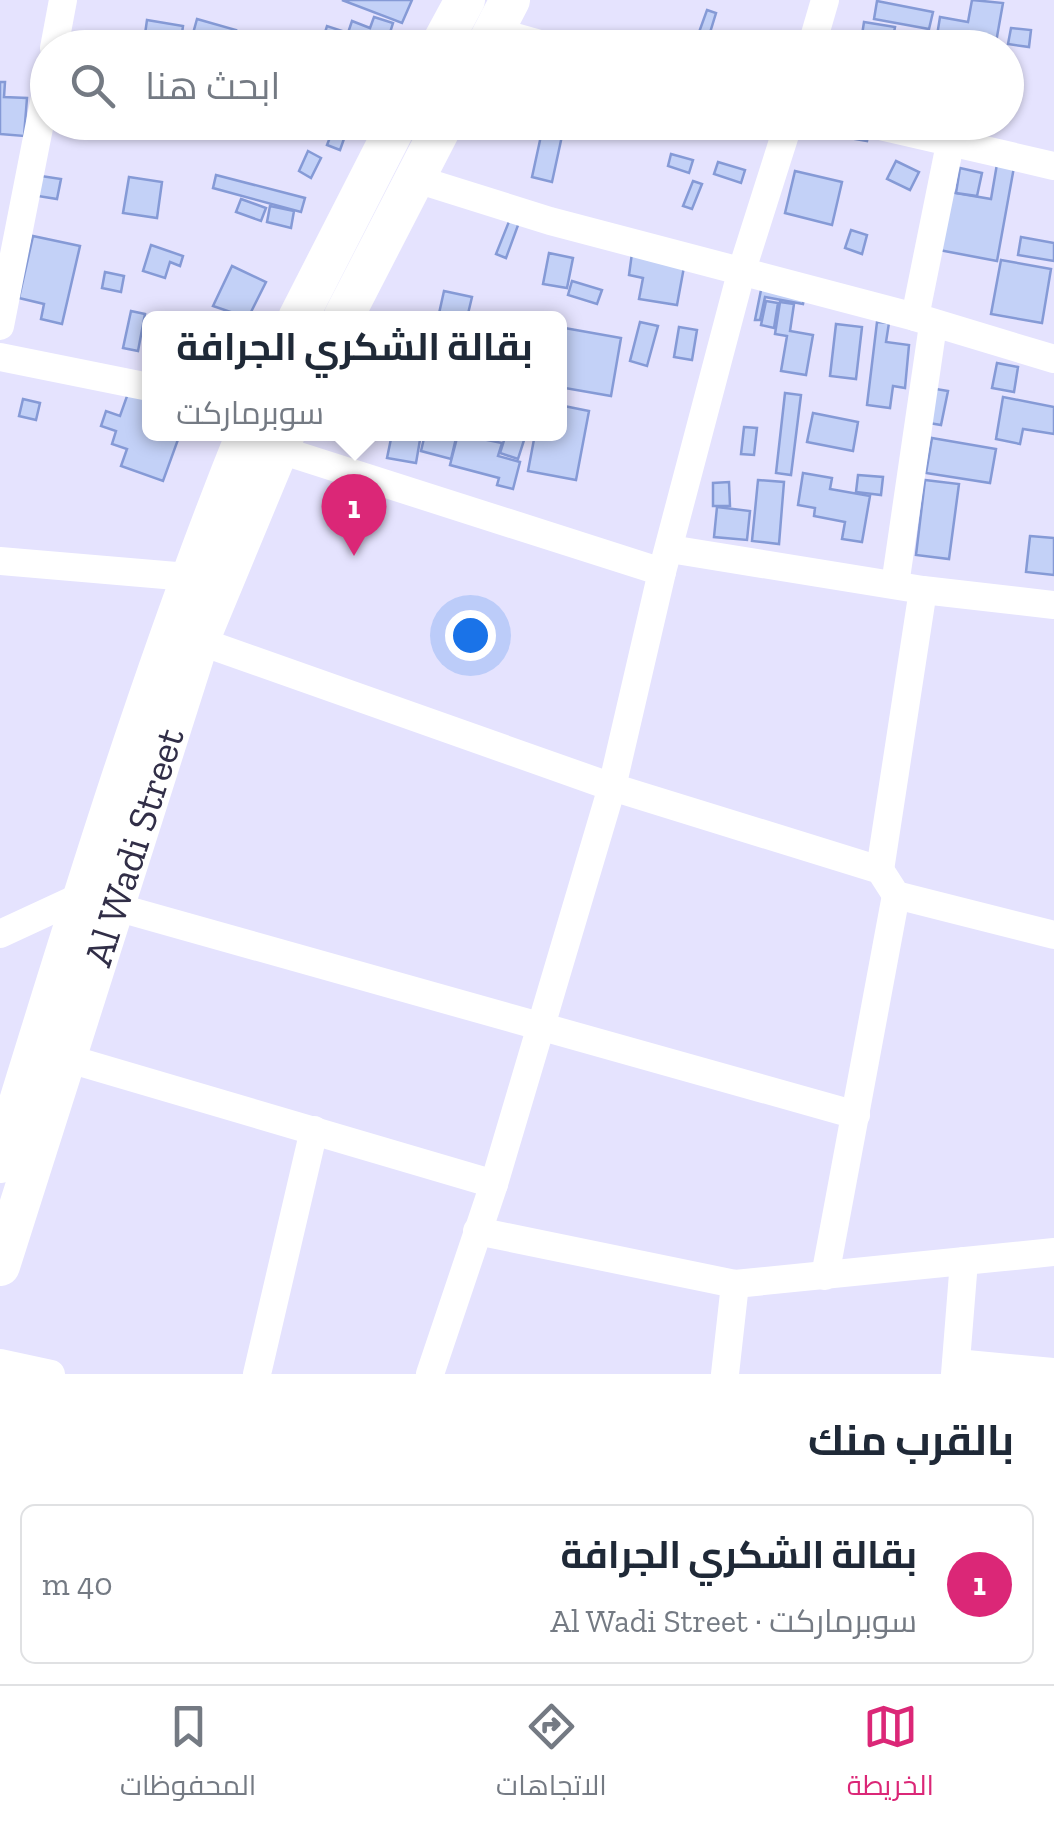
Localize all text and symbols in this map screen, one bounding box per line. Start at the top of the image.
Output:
search box [30,30,1024,140]
icon: search [65,58,120,113]
text: ابحث هنا [145,63,281,109]
popup [142,311,567,441]
text: بقالة الشكري الجرافة [176,324,533,370]
text: سوبرماركت [176,394,324,432]
pin: 1 [322,474,386,556]
your location [445,610,496,661]
street label: Al Wadi Street [73,722,194,972]
text: بالقرب منك [808,1415,1014,1466]
text: بقالة الشكري الجرافة [560,1532,917,1578]
text: 40 m [42,1565,113,1603]
text: 1 [973,1565,986,1603]
text: سوبرماركت · Al Wadi Street [550,1602,917,1640]
tab: المحفوظات [120,1699,256,1811]
tab: الاتجاهات [496,1699,607,1811]
tab: الخريطة [847,1699,934,1811]

